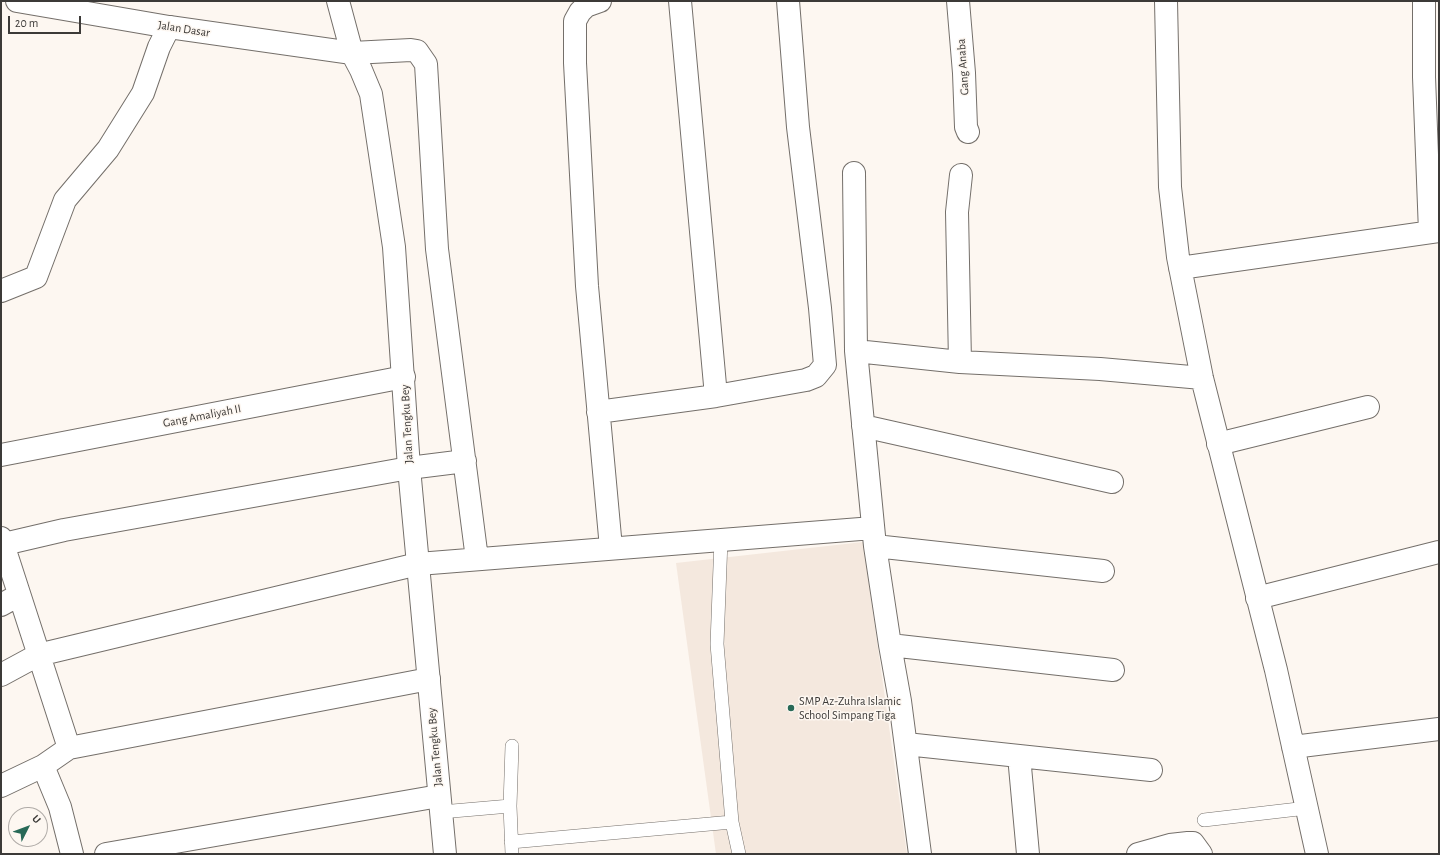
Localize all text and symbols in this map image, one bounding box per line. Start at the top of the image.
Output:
scale bar [10,8,83,34]
text: 20 m [15,17,38,29]
street label: Jalan Dasar [157,18,211,40]
street label: Gang Anaba [954,38,972,96]
street label: Jalan Tengku Bey [398,384,416,464]
street label: Gang Amaliyah II [162,401,242,431]
place label: SMP Az-Zuhra Islamic School Simpang Tiga [799,694,901,722]
marker: SMP Az-Zuhra Islamic School Simpang Tiga [786,703,796,713]
street label: Jalan Tengku Bey [424,707,446,787]
north arrow [8,807,48,847]
text: U [30,813,43,826]

